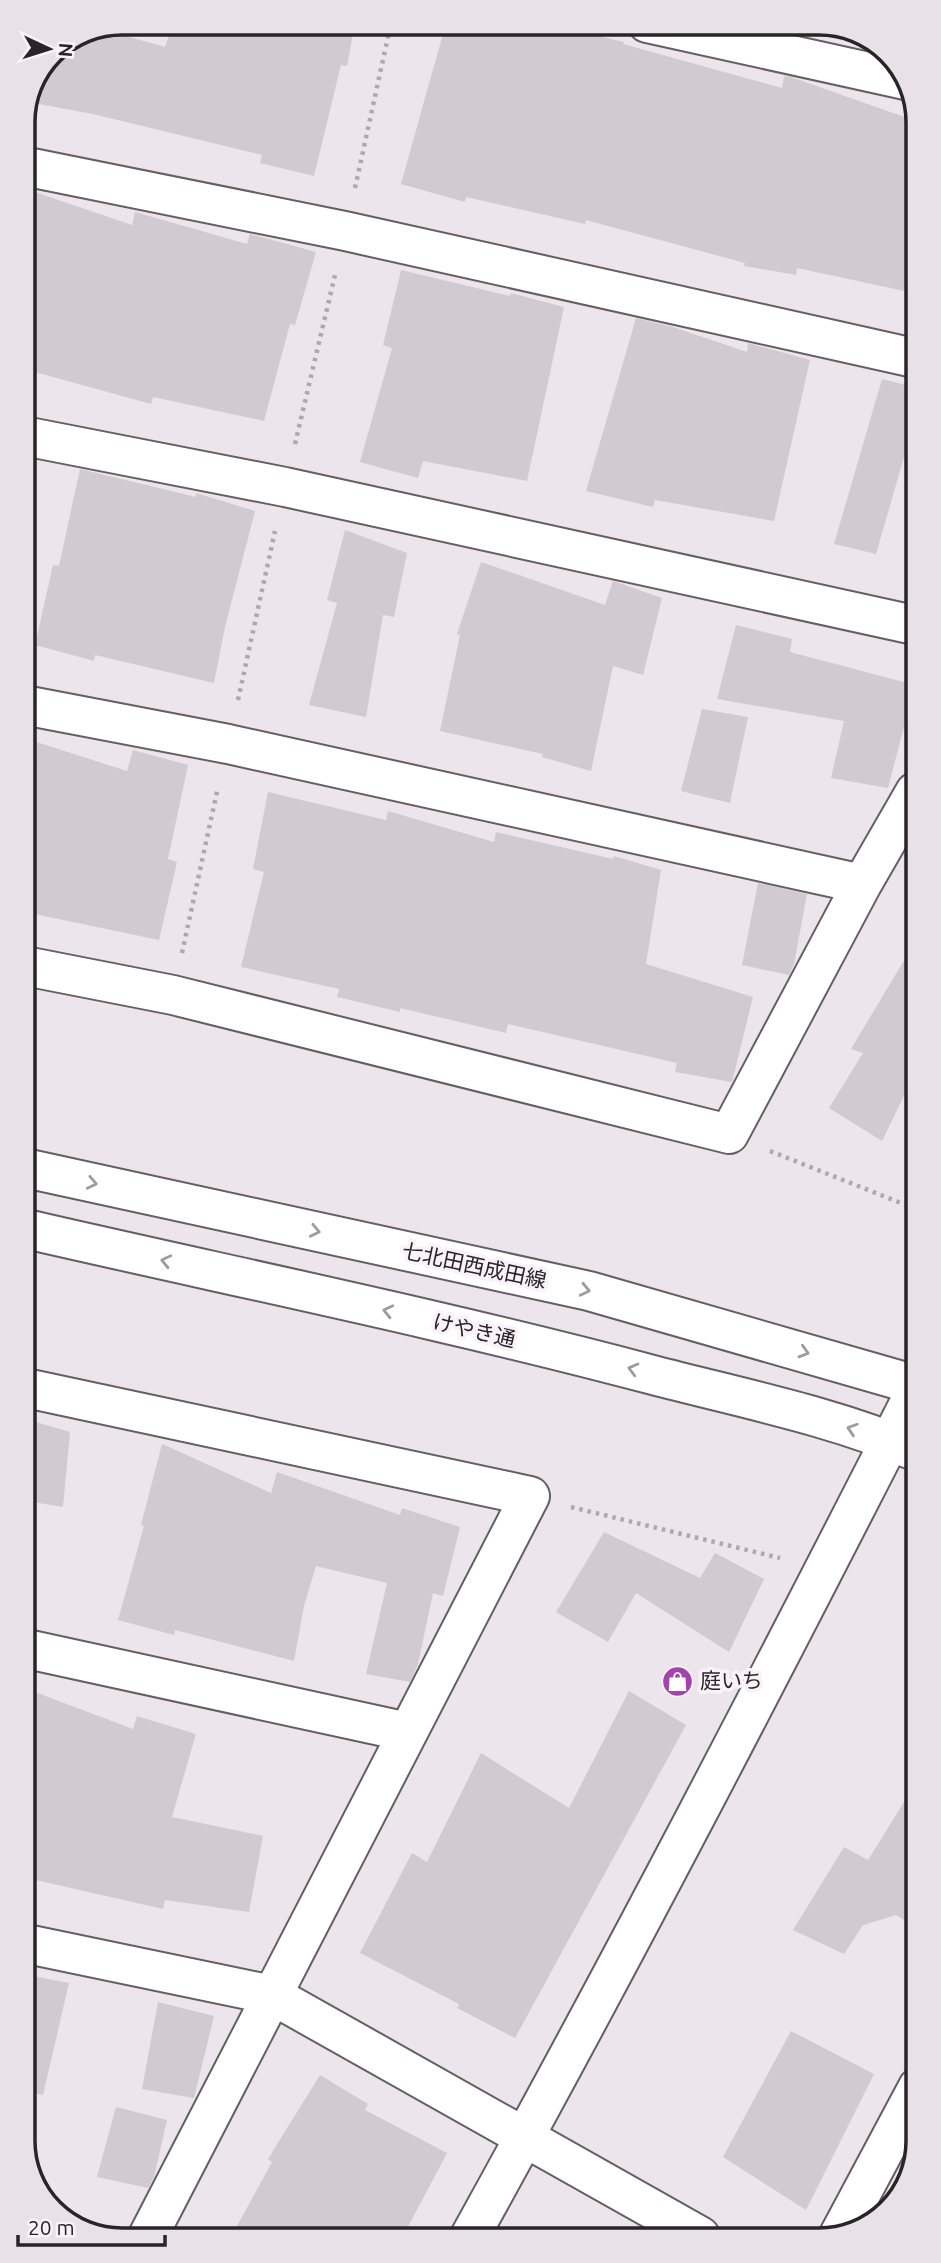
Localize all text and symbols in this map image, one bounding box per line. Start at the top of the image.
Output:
north arrow [14,14,84,84]
text: N [54,42,77,58]
one-way arrow [86,1175,98,1189]
one-way arrow [308,1223,320,1238]
street label: 七北田西成田線 [400,1238,549,1292]
one-way arrow [160,1255,172,1269]
one-way arrow [579,1282,591,1296]
one-way arrow [382,1305,394,1319]
street label: けやき通 [431,1309,518,1351]
one-way arrow [797,1343,809,1358]
one-way arrow [627,1363,639,1377]
one-way arrow [847,1422,859,1437]
shop icon: 庭いち [660,1664,694,1698]
place label: 庭いち [700,1668,763,1692]
scale bar [18,2204,164,2248]
text: 20 m [28,2215,75,2239]

